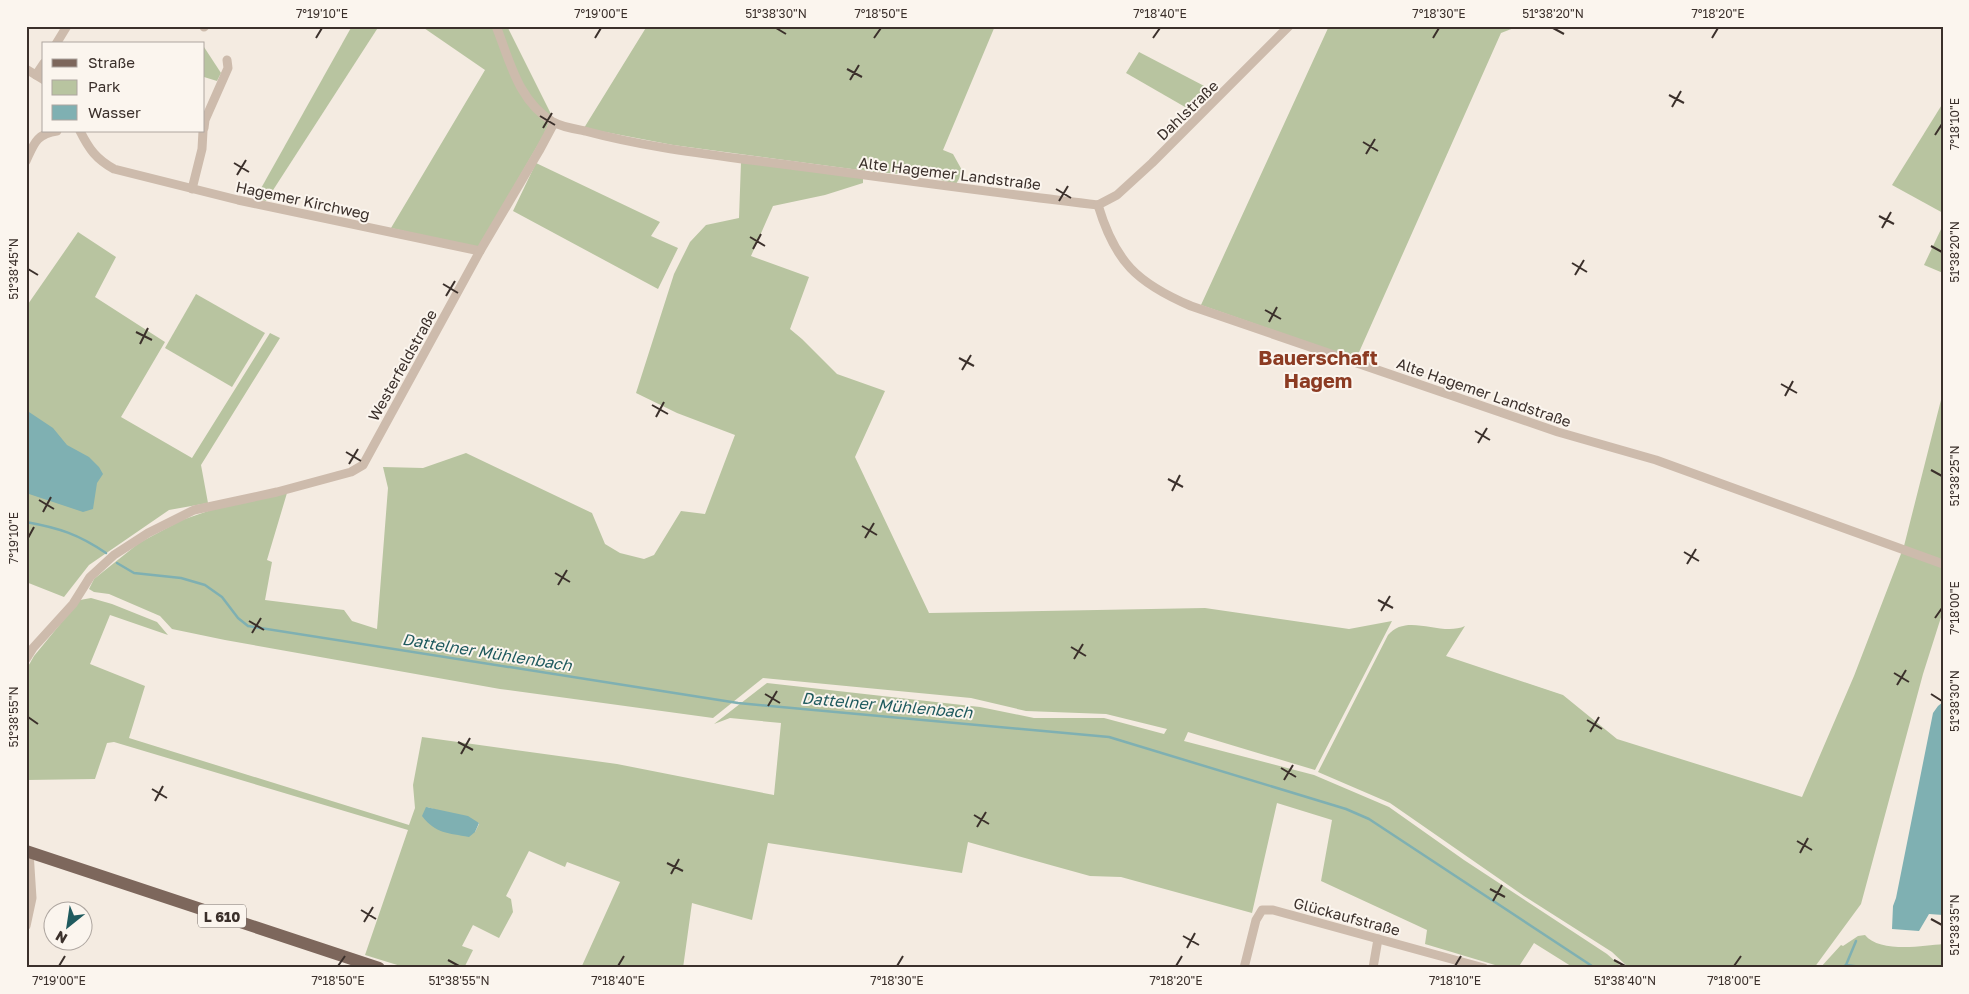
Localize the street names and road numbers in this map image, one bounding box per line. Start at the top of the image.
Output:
street label: Dahlstraße [1153,76,1222,144]
street label: Alte Hagemer Landstraße [858,153,1042,193]
street label: Hagemer Kirchweg [234,177,372,223]
street label: Westerfeldstraße [364,306,440,424]
street label: Alte Hagemer Landstraße [1394,354,1574,430]
street label: Glückaufstraße [1292,893,1402,939]
road number: L 610 [198,904,246,928]

